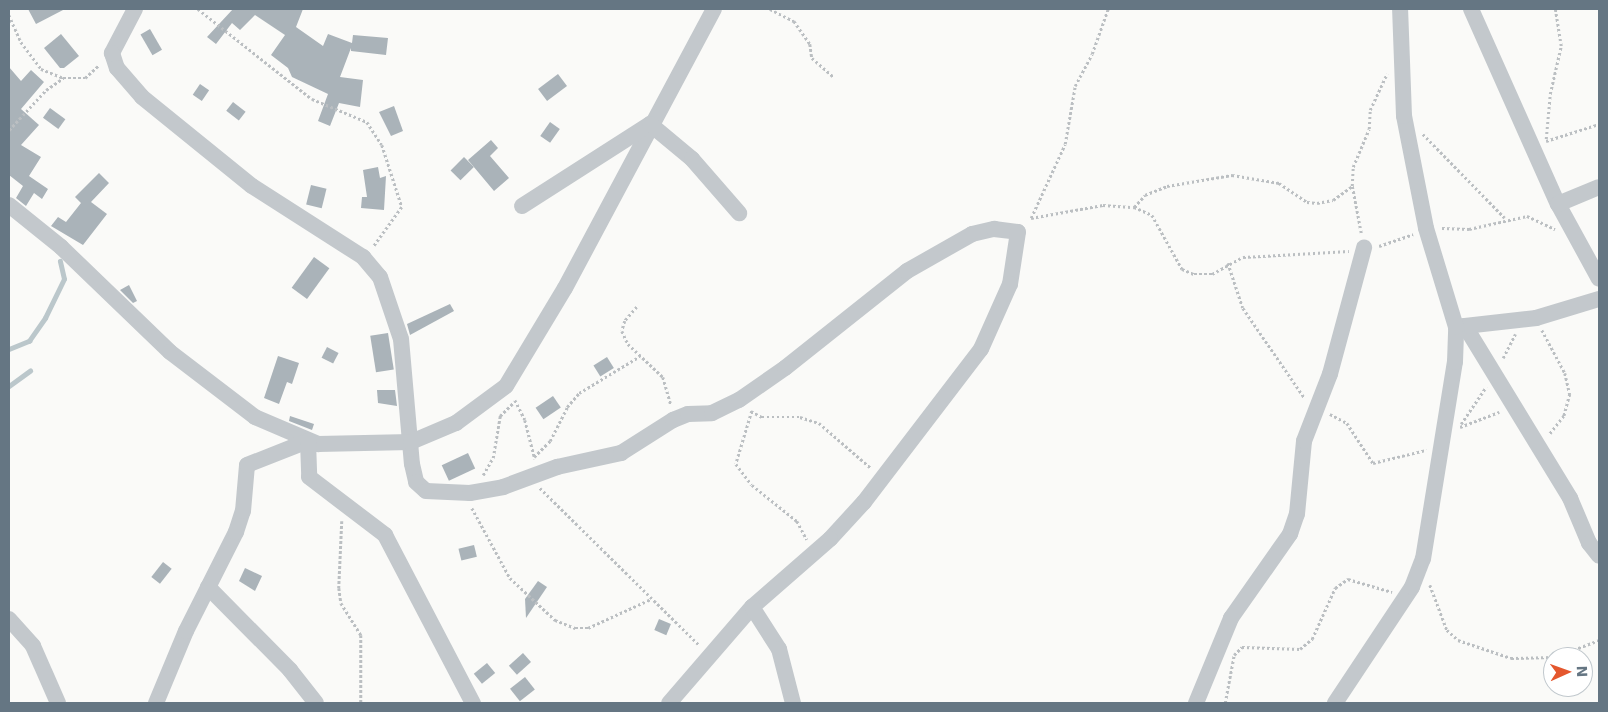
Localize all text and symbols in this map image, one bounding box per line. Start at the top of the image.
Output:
north arrow [1543,647,1593,697]
text: N [1574,665,1590,678]

